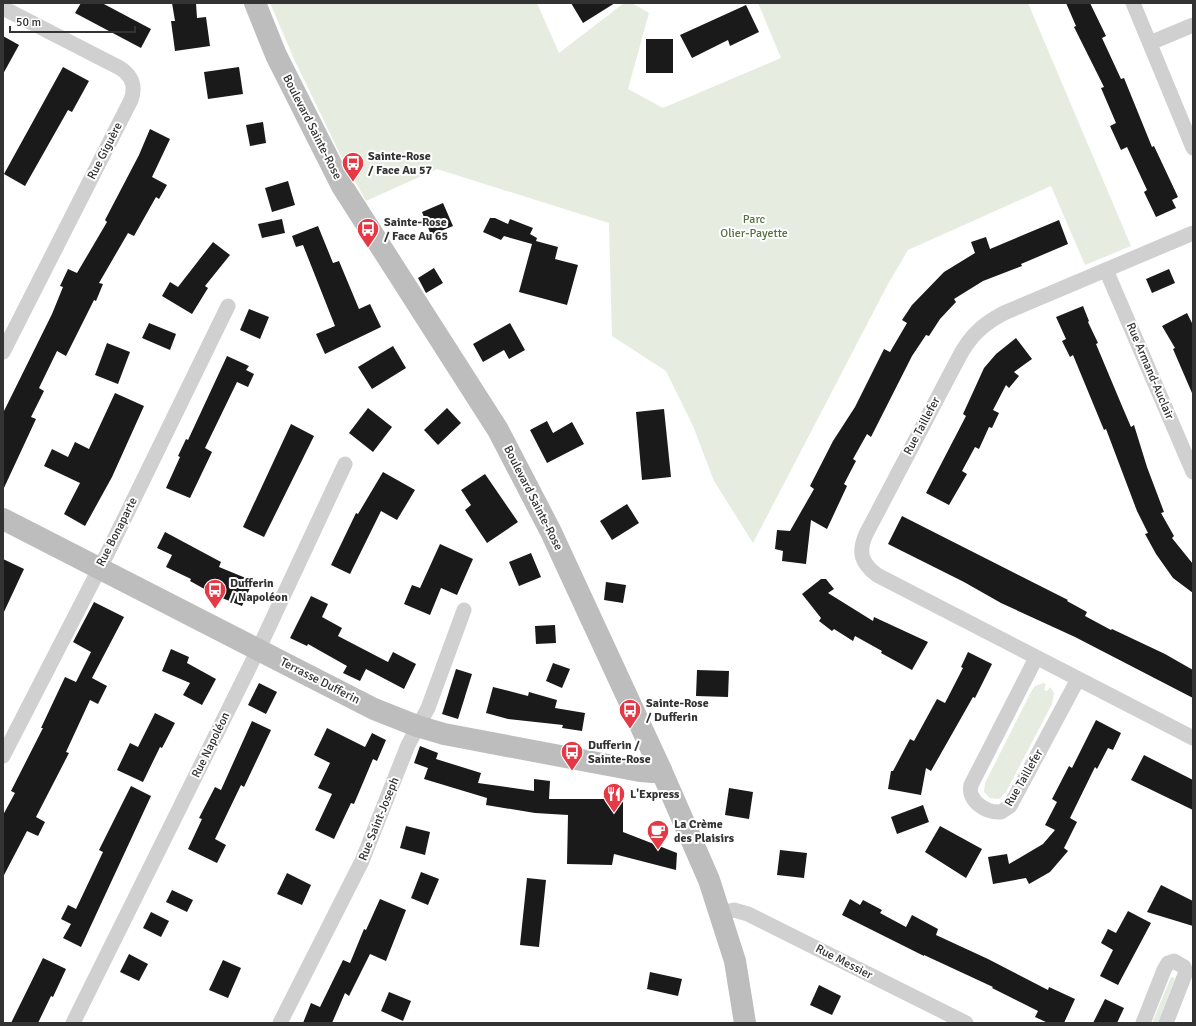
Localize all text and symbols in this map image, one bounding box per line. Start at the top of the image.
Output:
scale bar [10,8,135,34]
text: 50 m [16,15,41,30]
street label: Boulevard Sainte-Rose [279,72,345,182]
street label: Rue Giguère [84,120,126,182]
place label: Sainte-Rose / Face Au 57 [368,149,432,178]
bus stop icon: Sainte-Rose / Face Au 57 [340,150,366,183]
park label: Parc Olier-Payette [720,212,788,241]
place label: Sainte-Rose / Face Au 65 [384,215,448,244]
bus stop icon: Sainte-Rose / Face Au 65 [355,216,381,249]
street label: Rue Armand-Auclair [1123,320,1177,422]
street label: Rue Taillefer [900,394,944,458]
street label: Boulevard Sainte-Rose [500,443,566,553]
street label: Rue Bonaparte [93,495,141,569]
place label: Dufferin / Napoléon [230,576,288,605]
bus stop icon: Dufferin / Napoléon [202,577,228,610]
street label: Terrasse Dufferin [278,655,362,707]
place label: Sainte-Rose / Dufferin [646,696,709,725]
bus stop icon: Sainte-Rose / Dufferin [617,697,643,730]
street label: Rue Napoléon [189,710,233,780]
place label: Dufferin / Sainte-Rose [588,738,651,767]
bus stop icon: Dufferin / Sainte-Rose [559,739,585,772]
street label: Rue Taillefer [1002,746,1047,809]
street label: Rue Saint-Joseph [355,775,403,863]
restaurant icon: L'Express [601,781,627,814]
place label: L'Express [630,787,680,802]
place label: La Crème des Plaisirs [674,817,735,846]
cafe icon: La Crème des Plaisirs [645,818,671,851]
street label: Rue Messier [813,941,876,983]

